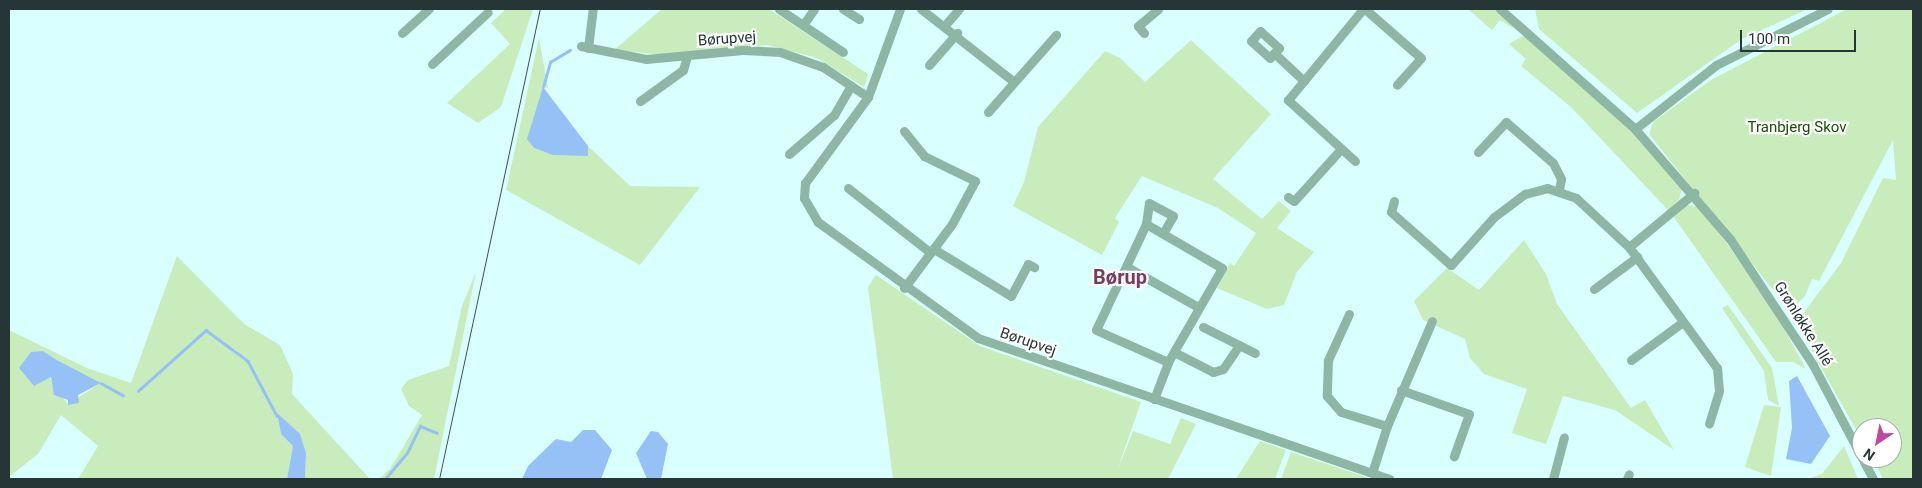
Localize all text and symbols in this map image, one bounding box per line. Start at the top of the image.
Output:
scale bar [1742,20,1858,52]
street label: Børupvej [697,28,757,50]
text: 100 m [1748,30,1790,48]
park label: Tranbjerg Skov [1748,119,1846,137]
district label: Børup [1093,265,1147,289]
street label: Grønløkke Allé [1770,279,1836,369]
street label: Børupvej [998,324,1058,360]
north arrow [1852,418,1902,468]
text: N [1861,445,1878,464]

